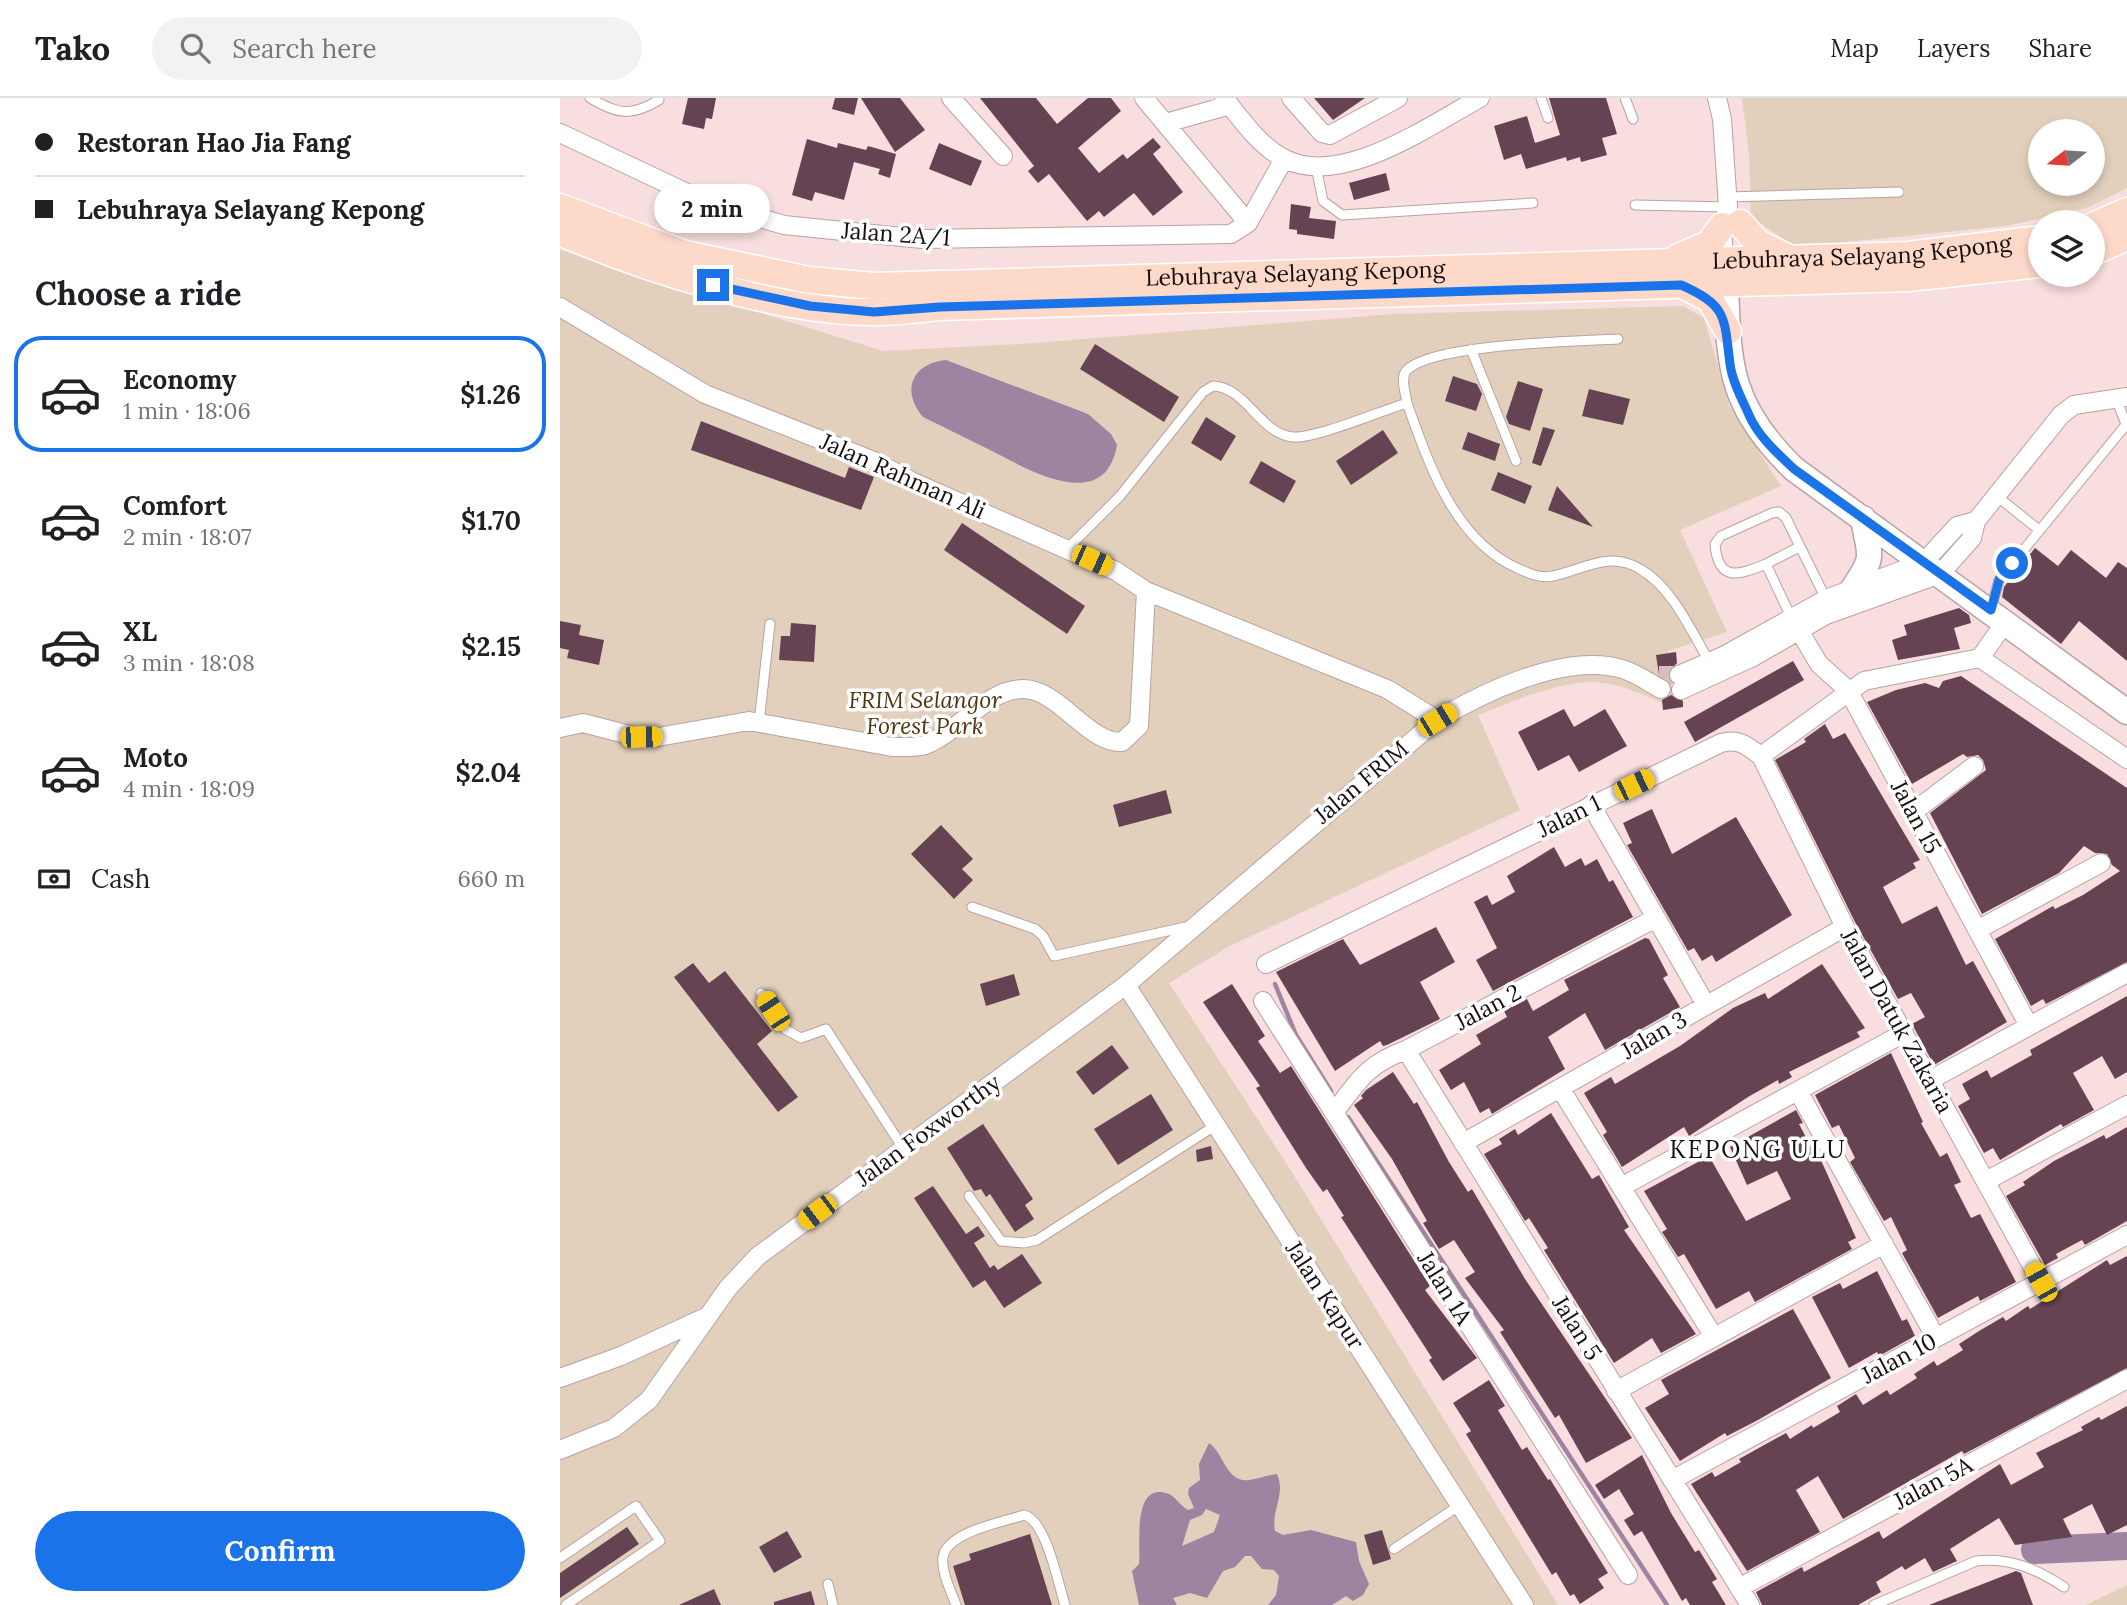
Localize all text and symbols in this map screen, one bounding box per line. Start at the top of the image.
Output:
search box [152,17,642,80]
text: Tako [35,27,110,69]
icon: search [176,29,214,67]
text: Search here [232,32,377,65]
text: Map [1830,33,1879,64]
text: Layers [1917,33,1990,64]
text: Share [2028,33,2092,64]
north arrow [2028,119,2105,196]
map controls [2028,119,2105,287]
text: Restoran Hao Jia Fang [77,126,350,159]
callout: 2 min [655,184,771,232]
text: Lebuhraya Selayang Kepong [77,193,424,226]
text: 2 min [681,194,743,223]
button: layers [2028,210,2105,287]
street label: Jalan 2A/1 [839,215,952,253]
street label: Lebuhraya Selayang Kepong [1712,227,2014,275]
street label: Lebuhraya Selayang Kepong [1145,254,1447,292]
route end [697,269,729,301]
text: Choose a ride [35,273,242,314]
icon: car [39,363,102,426]
text: Economy [123,363,236,396]
text: $1.26 [460,378,521,411]
text: 1 min · 18:06 [123,396,251,425]
street label: Jalan Rahman Ali [815,426,990,525]
icon: car [39,489,102,552]
text: Comfort [123,489,227,522]
text: $1.70 [461,504,521,537]
text: 2 min · 18:07 [123,522,252,551]
car [1069,542,1116,578]
route start [1996,547,2028,579]
icon: car [39,615,102,678]
text: XL [123,615,157,648]
text: $2.15 [461,630,521,663]
text: 3 min · 18:08 [123,648,255,677]
park label: FRIM Selangor Forest Park [848,685,1002,740]
car [1414,700,1461,740]
car [620,726,663,748]
street label: Jalan FRIM [1307,734,1414,830]
icon: car [39,741,102,804]
text: Moto [123,741,188,774]
text: $2.04 [455,756,521,789]
car [1611,766,1658,804]
text: 4 min · 18:09 [123,774,255,803]
street label: Jalan 15 [1885,774,1948,859]
street label: Jalan 1 [1532,788,1605,844]
icon: cash [35,860,73,898]
text: Cash [91,862,150,895]
text: 660 m [458,864,525,893]
street label: Jalan Datuk Zakaria [1834,923,1960,1118]
street label: Jalan 2 [1449,977,1526,1036]
car [753,988,794,1034]
street label: Jalan 3 [1615,1004,1692,1065]
street label: Jalan Foxworthy [849,1067,1007,1193]
district label: KEPONG ULU [1669,1134,1847,1165]
car [794,1191,841,1233]
street label: Jalan Kapur [1279,1234,1371,1354]
street label: Jalan 1A [1411,1245,1480,1330]
car [2022,1259,2061,1305]
street label: Jalan 5 [1546,1289,1608,1365]
street label: Jalan 10 [1855,1326,1941,1390]
street label: Jalan 5A [1887,1449,1978,1516]
button: Confirm [35,1511,525,1591]

